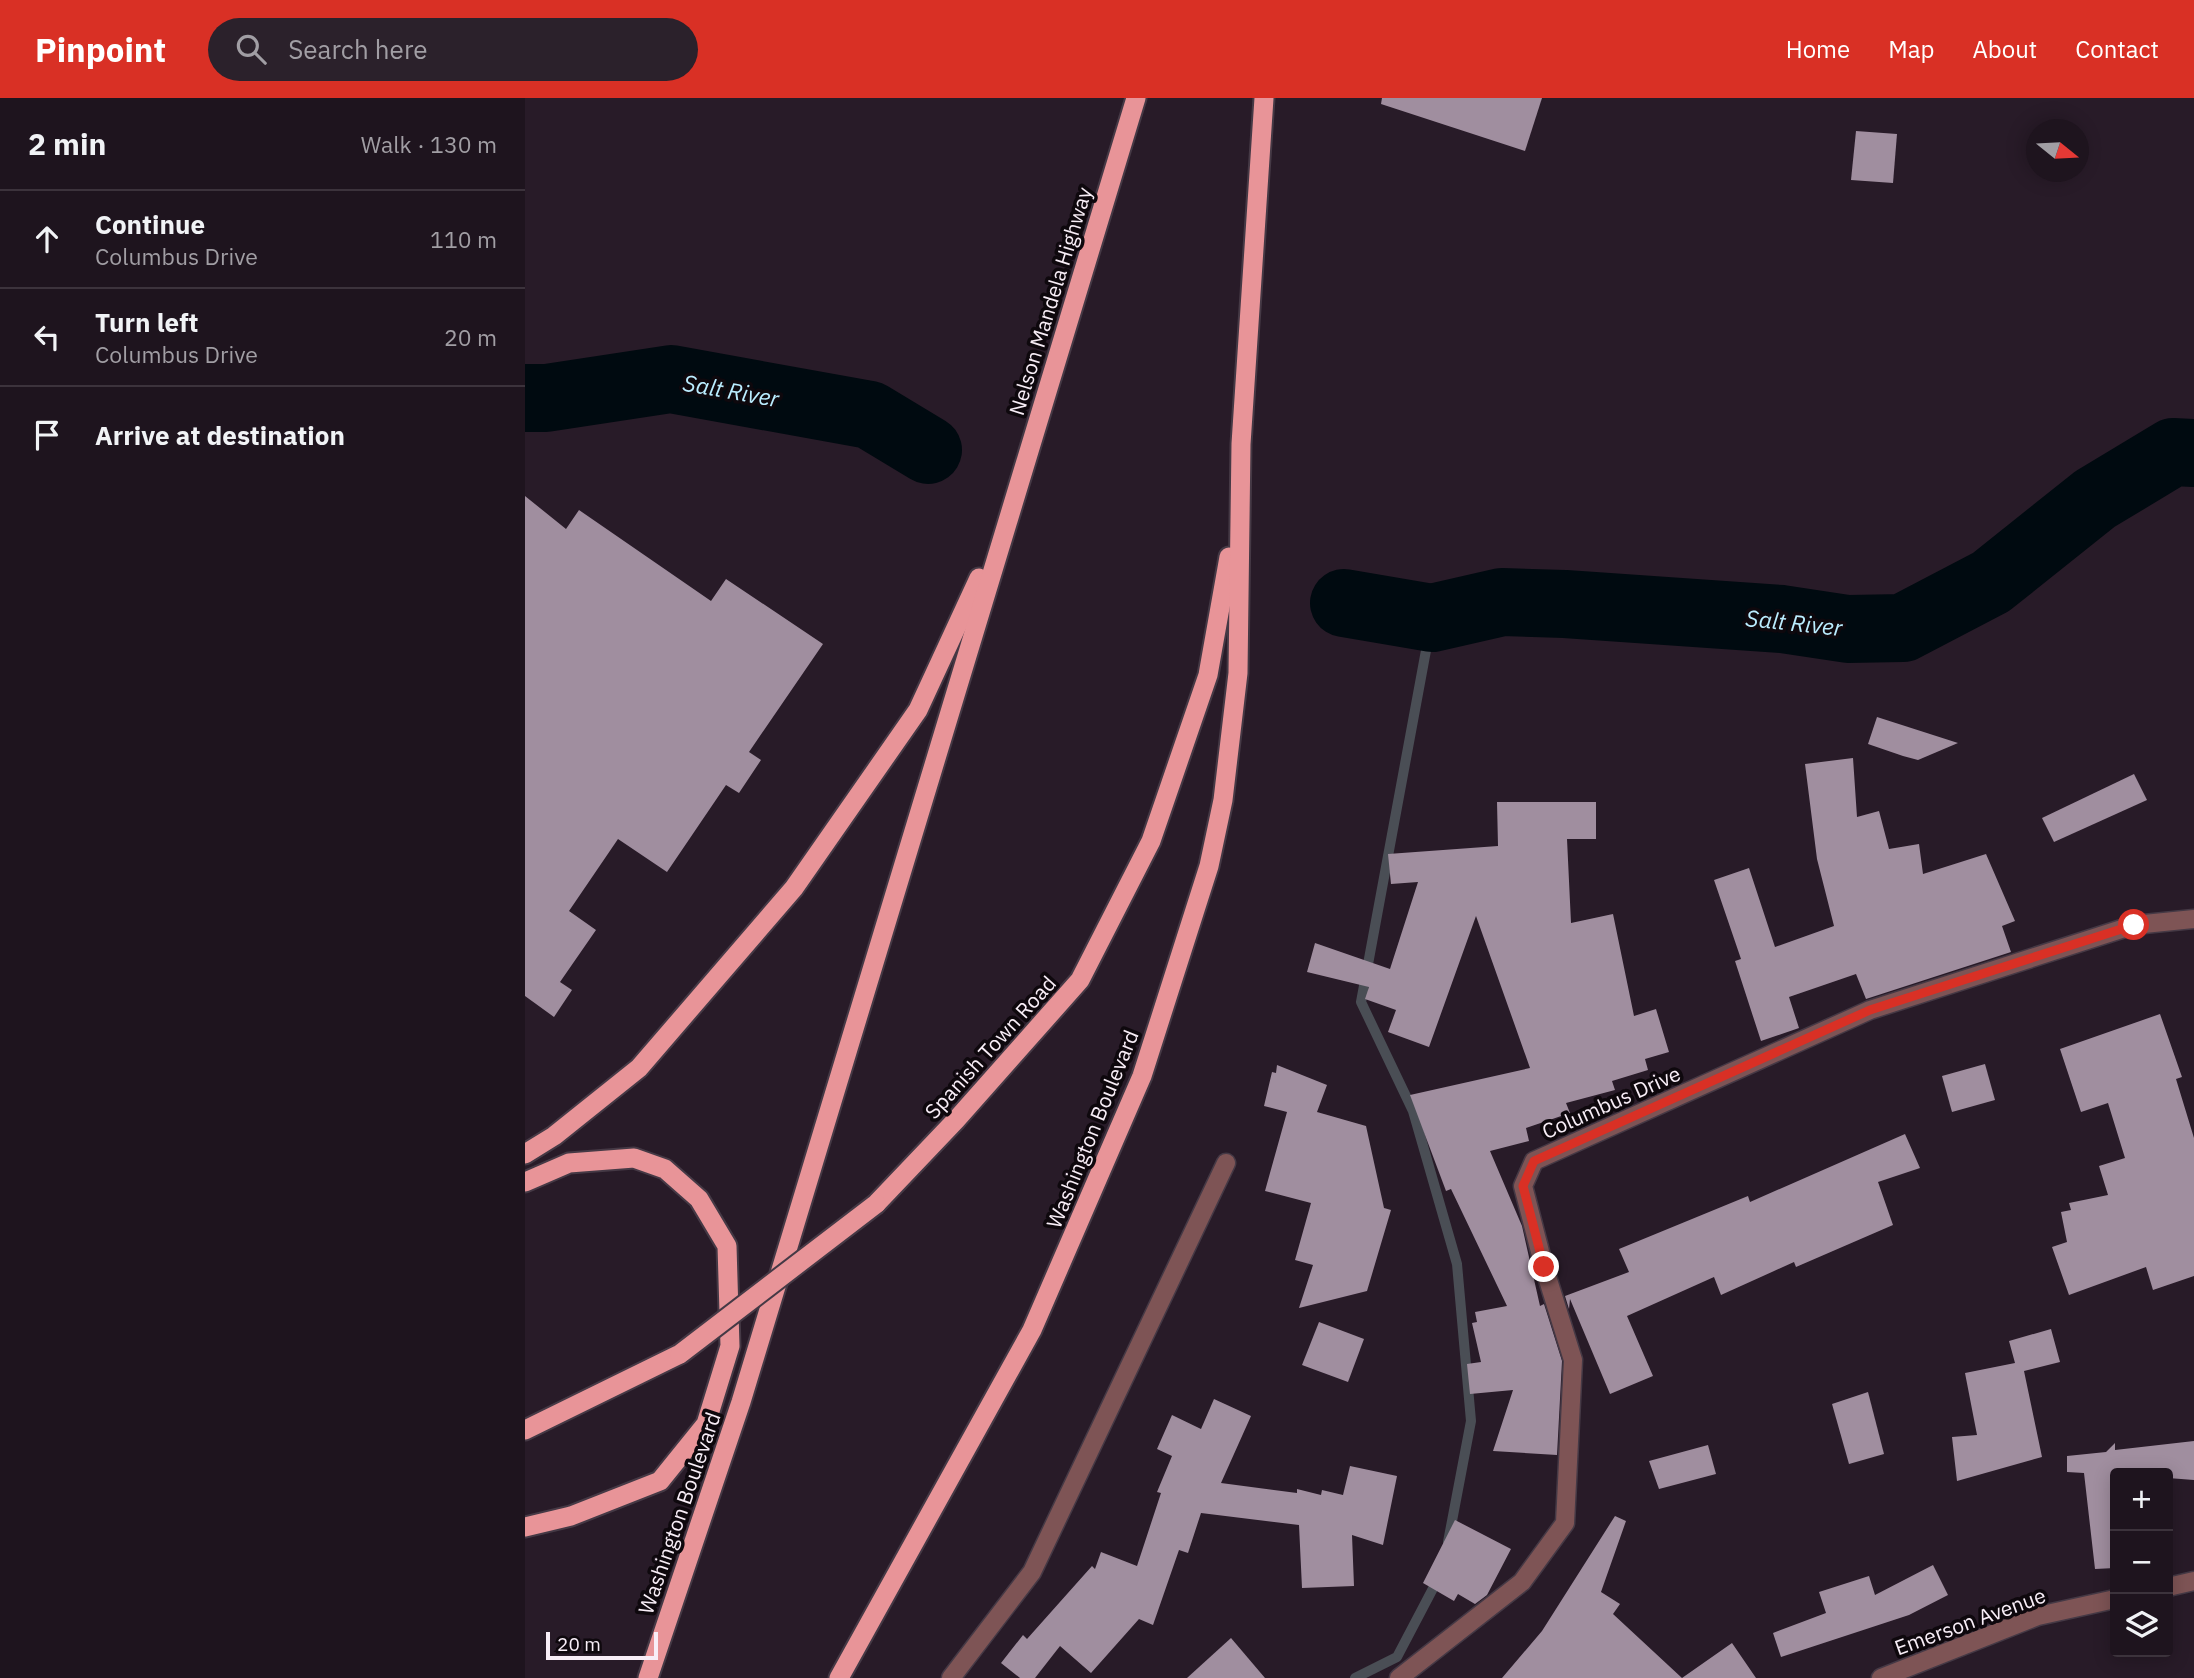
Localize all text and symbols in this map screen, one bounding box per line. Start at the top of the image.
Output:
search box [208,18,698,81]
text: Pinpoint [35,28,166,71]
icon: search [232,30,270,68]
text: Search here [288,32,428,66]
text: Home [1786,33,1850,65]
text: Map [1888,33,1934,65]
text: About [1972,33,2037,65]
text: Contact [2075,33,2159,65]
north arrow [2026,119,2089,182]
text: 2 min [28,124,106,163]
text: Walk · 130 m [361,129,497,159]
street label: Nelson Mandela Highway [1002,183,1098,419]
text: Continue [95,207,205,241]
icon: ahead [28,220,66,258]
text: 110 m [430,224,497,254]
text: Columbus Drive [95,241,258,271]
text: Turn left [95,305,198,339]
icon: left [28,318,66,356]
text: 20 m [444,322,497,352]
text: Columbus Drive [95,339,258,369]
water label: Salt River [681,367,782,413]
icon: arrive [28,416,66,454]
text: Arrive at destination [95,418,345,452]
water label: Salt River [1744,602,1844,642]
route start [2118,909,2149,940]
street label: Spanish Town Road [918,969,1062,1125]
street label: Washington Boulevard [1039,1026,1145,1232]
street label: Columbus Drive [1537,1059,1685,1145]
route end [1528,1251,1559,1282]
street label: Washington Boulevard [631,1408,727,1618]
map controls [2110,1468,2173,1657]
button: + [2110,1468,2173,1531]
button: − [2110,1531,2173,1594]
street label: Emerson Avenue [1891,1581,2049,1661]
button: layers [2110,1594,2173,1657]
scale bar [546,1629,658,1661]
text: 20 m [557,1632,601,1656]

